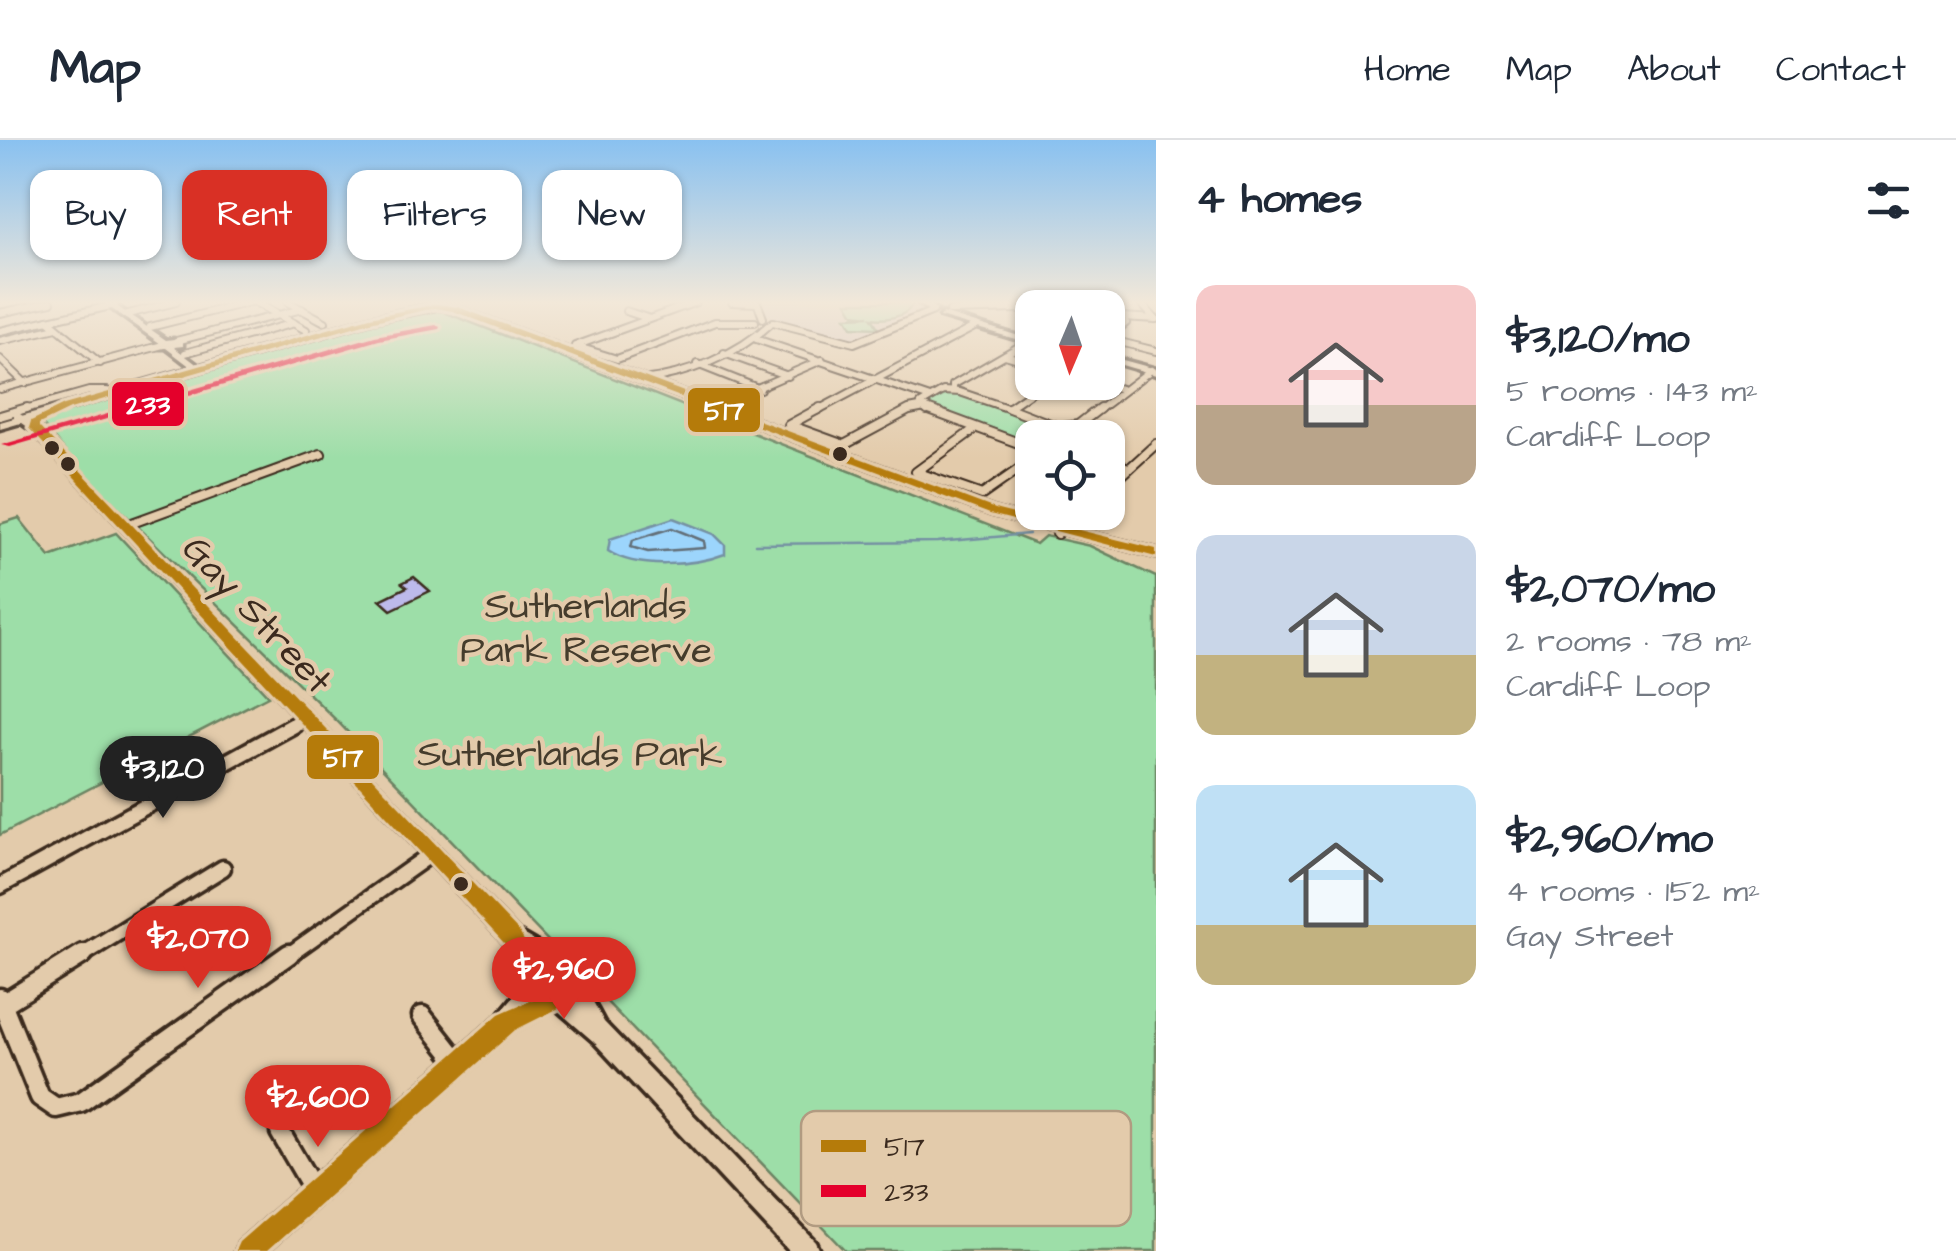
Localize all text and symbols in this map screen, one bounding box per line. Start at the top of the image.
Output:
text: Map [50,36,141,102]
text: Home [1364,45,1451,94]
text: Map [1506,45,1572,94]
text: About [1627,45,1721,94]
text: Contact [1776,45,1906,94]
chip: Buy [30,170,162,260]
chip: Rent [182,170,327,260]
chip: Filters [347,170,522,260]
chip: New [542,170,682,260]
text: 4 homes [1196,171,1362,229]
icon: filters [1861,173,1916,228]
north arrow [1015,290,1125,400]
map controls [1015,290,1125,530]
text: $3,120/mo [1506,311,1690,369]
icon: home [1276,325,1396,445]
text: 5 rooms · 143 m² [1506,369,1758,414]
line badge: 233 [110,380,186,428]
text: 233 [125,386,171,425]
line badge: 517 [686,386,762,434]
text: 517 [704,392,745,431]
text: Cardiff Loop [1506,414,1711,459]
button: locate [1015,420,1125,530]
unlabelled marker [42,438,62,458]
unlabelled marker [830,444,850,464]
unlabelled marker [58,454,78,474]
street label: Gay Street [169,525,343,707]
text: $2,070/mo [1506,561,1715,619]
icon: home [1276,575,1396,695]
park label: Sutherlands Park Reserve [460,581,712,677]
text: 2 rooms · 78 m² [1506,619,1752,664]
text: Cardiff Loop [1506,664,1711,709]
park label: Sutherlands Park [417,729,723,781]
line badge: 517 [305,733,381,781]
pin: $3,120 [82,736,244,821]
text: 517 [323,739,364,778]
text: $3,120 [122,746,204,791]
text: $2,960/mo [1506,811,1713,869]
icon: home [1276,825,1396,945]
text: 4 rooms · 152 m² [1506,869,1760,914]
unlabelled marker [451,874,471,894]
pin: $2,070 [117,906,279,991]
text: Gay Street [1506,914,1674,959]
text: $2,070 [147,916,249,961]
pin: $2,960 [483,937,645,1022]
text: $2,960 [514,947,614,992]
pin: $2,600 [237,1065,399,1150]
text: $2,600 [267,1075,369,1120]
legend [801,1111,1131,1226]
text: 517 [884,1128,925,1167]
text: 233 [884,1173,929,1212]

